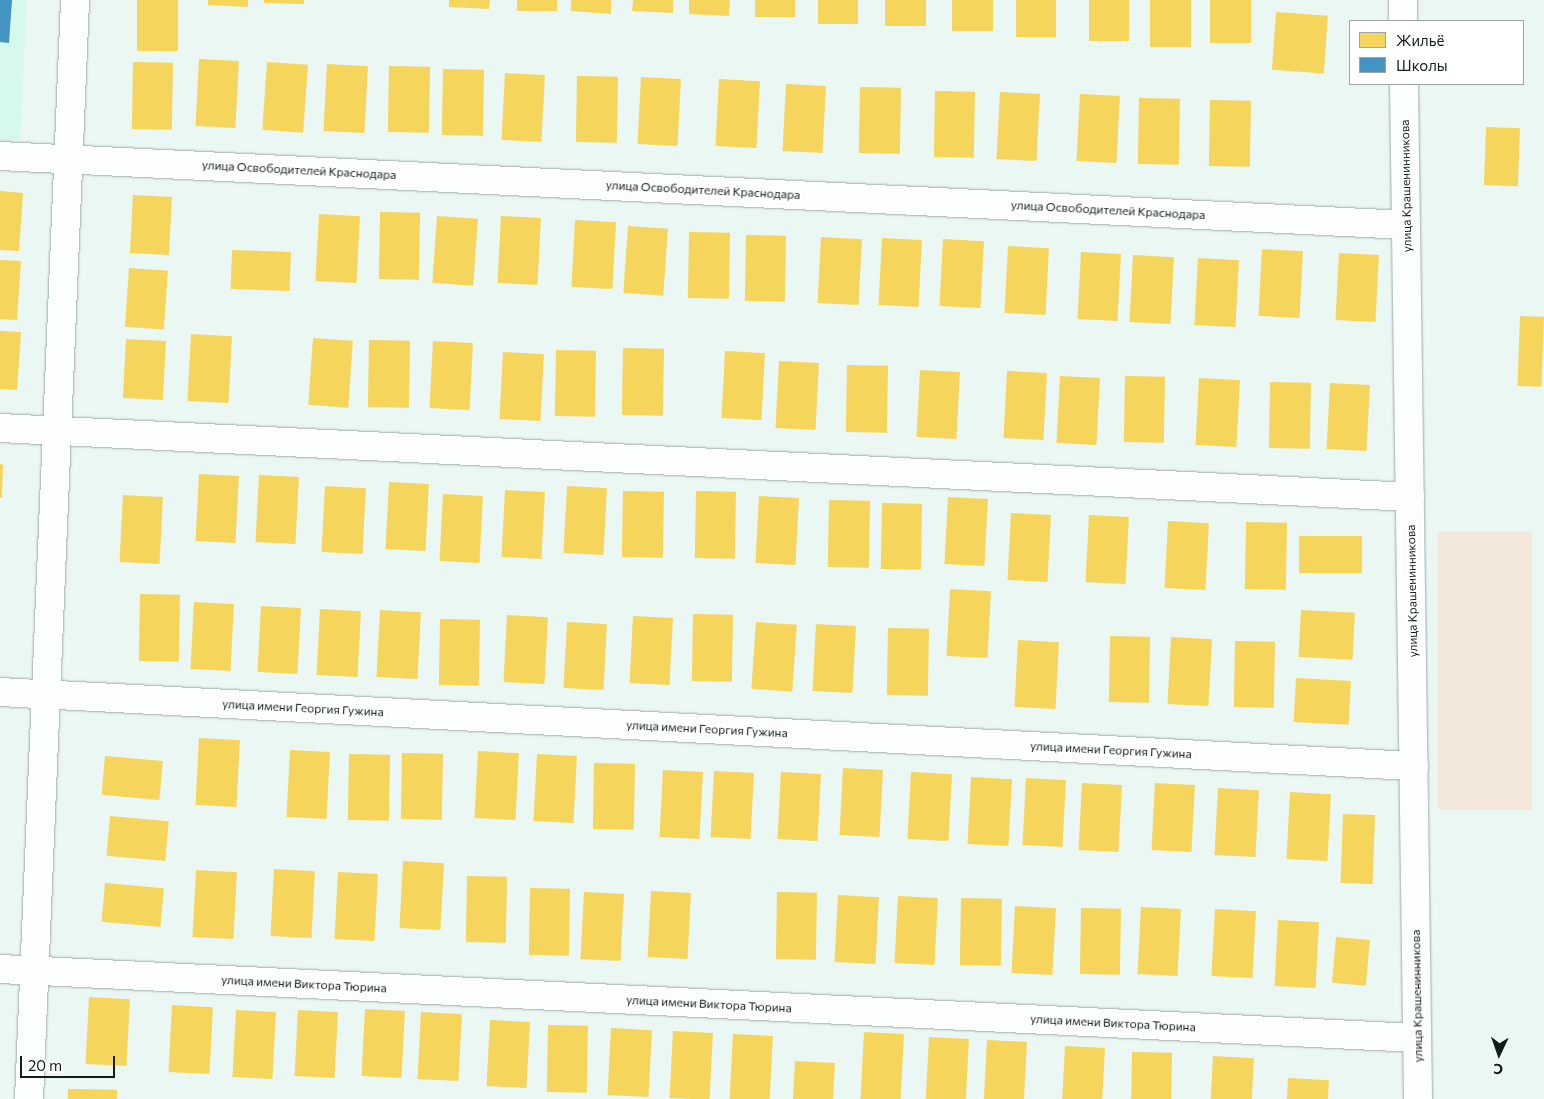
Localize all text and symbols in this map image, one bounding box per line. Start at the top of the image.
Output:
legend [1349,20,1524,85]
text: Жильё [1396,31,1444,49]
text: Школы [1396,56,1448,74]
street label: улица Крашенинникова [1398,119,1414,253]
street label: улица Освободителей Краснодара [201,158,397,182]
street label: улица Освободителей Краснодара [605,178,801,202]
street label: улица Освободителей Краснодара [1010,198,1206,222]
street label: улица Крашенинникова [1404,524,1420,658]
street label: улица имени Георгия Гужина [222,697,384,719]
street label: улица имени Георгия Гужина [626,718,788,740]
street label: улица имени Георгия Гужина [1030,739,1192,761]
street label: улица Крашенинникова [1409,929,1425,1063]
street label: улица имени Виктора Тюрина [221,972,387,996]
street label: улица имени Виктора Тюрина [626,992,792,1016]
street label: улица имени Виктора Тюрина [1030,1011,1196,1035]
north arrow [1474,1029,1524,1079]
scale bar [22,1046,118,1078]
text: 20 m [28,1056,62,1074]
text: С [1493,1061,1503,1078]

